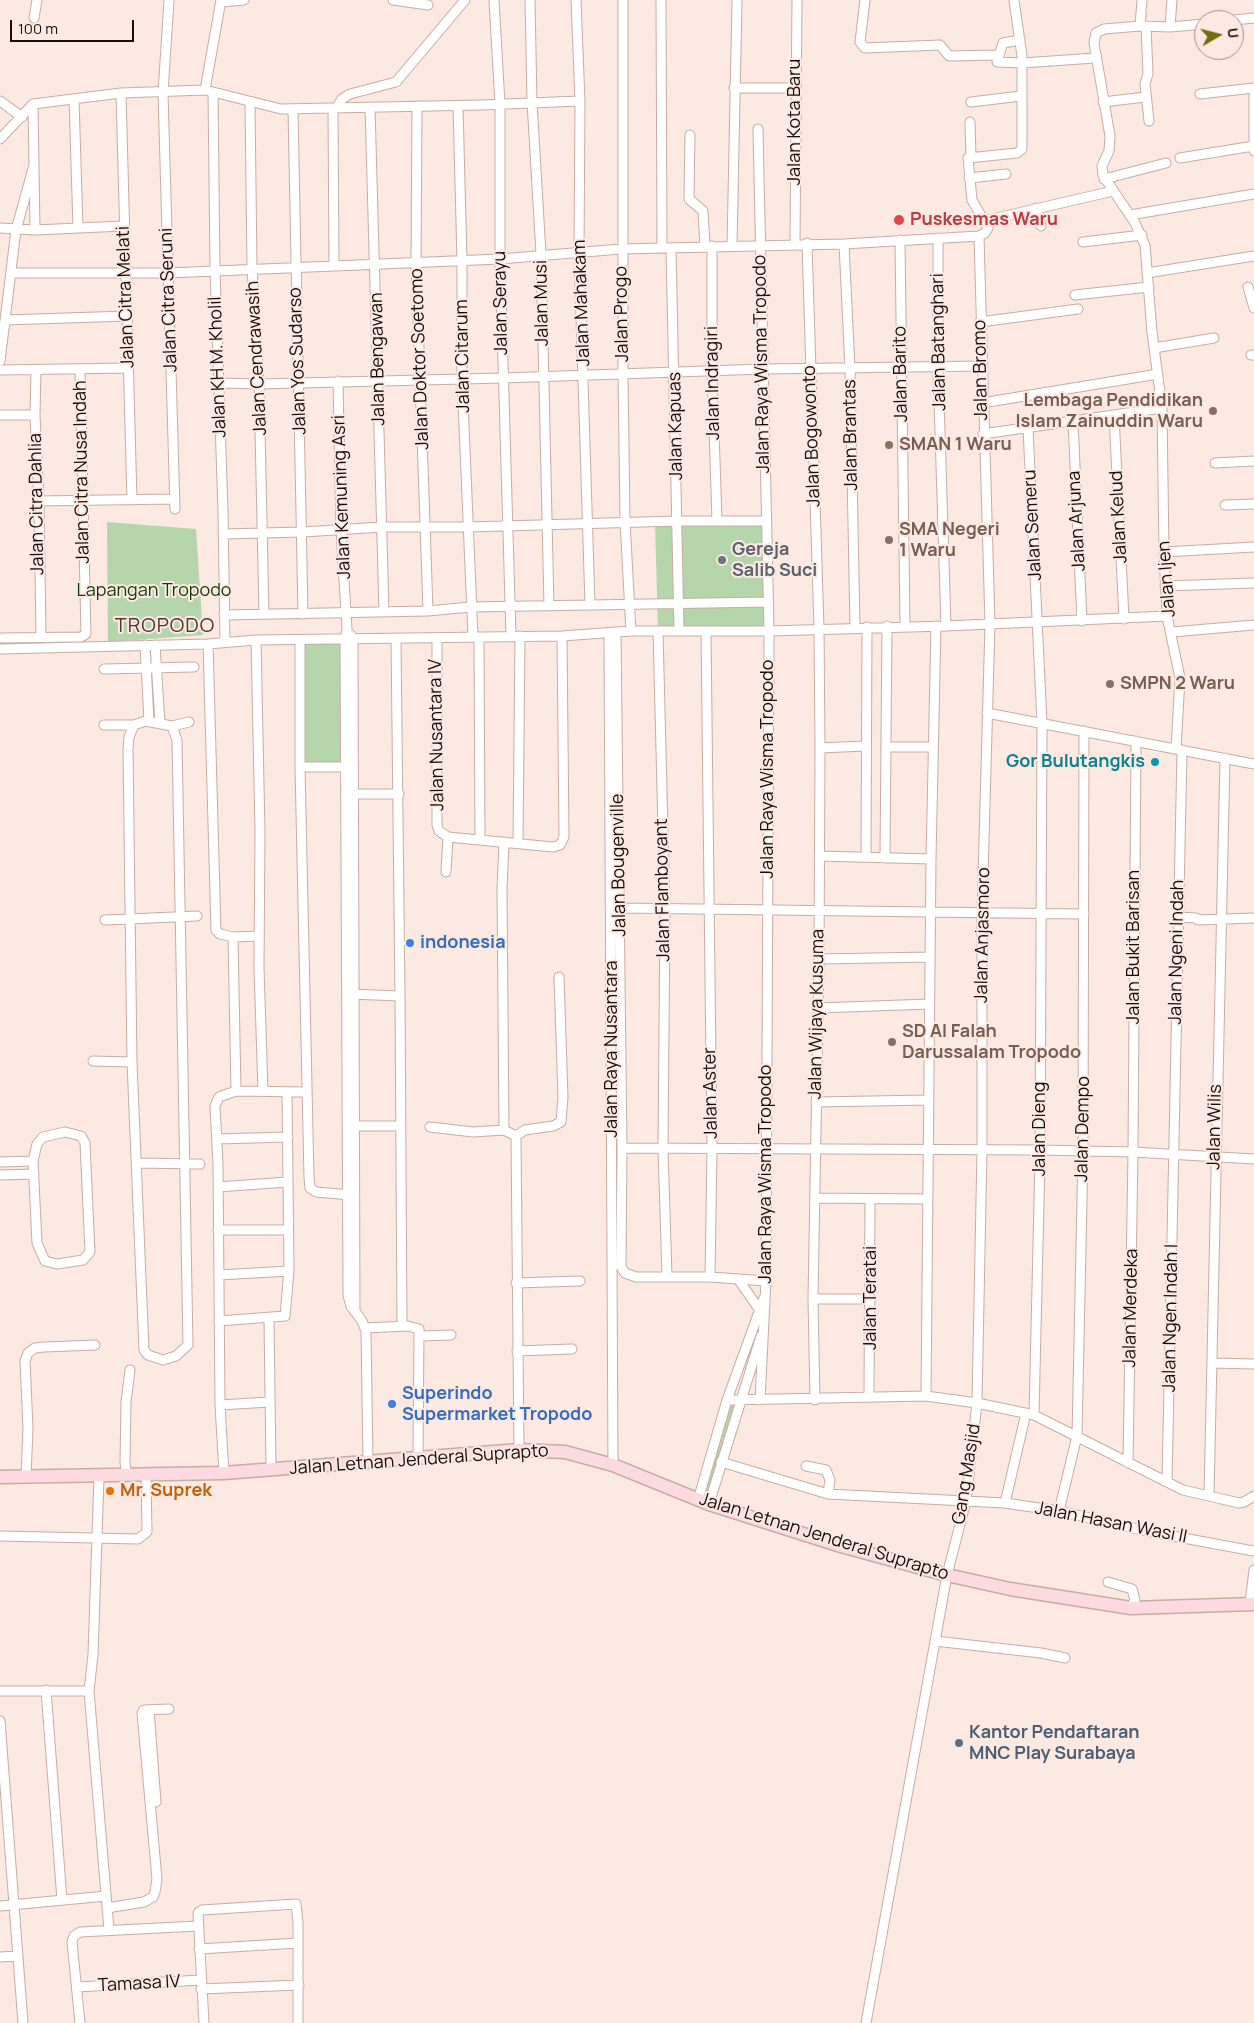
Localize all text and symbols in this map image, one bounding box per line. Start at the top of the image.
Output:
scale bar [12,10,136,42]
north arrow [1194,10,1244,60]
text: 100 m [18,18,58,39]
text: U [1223,27,1243,39]
street label: Jalan Kota Baru [784,59,806,185]
place label: Puskesmas Waru [910,209,1058,231]
marker: Puskesmas Waru [892,213,906,227]
street label: Jalan Citra Melati [113,226,139,368]
street label: Jalan Citra Seruni [156,227,182,373]
street label: Jalan Mahakam [569,239,595,367]
street label: Jalan Serayu [489,251,513,355]
street label: Jalan Raya Wisma Tropodo [749,254,775,474]
street label: Jalan Musi [530,260,554,346]
street label: Jalan Progo [610,266,634,362]
street label: Jalan Doktor Soetomo [406,268,434,450]
street label: Jalan Batanghari [927,273,951,411]
street label: Jalan Cendrawasih [242,280,272,436]
street label: Jalan Yos Sudarso [285,287,311,435]
street label: Jalan Bengawan [366,292,390,426]
street label: Jalan KH M. Kholil [205,296,231,438]
street label: Jalan Citarum [451,299,475,413]
street label: Jalan Bromo [969,319,993,421]
street label: Jalan Indragiri [701,326,725,440]
street label: Jalan Barito [889,326,913,422]
street label: Jalan Bogowonto [799,365,825,507]
street label: Jalan Kapuas [664,372,688,480]
street label: Jalan Brantas [839,379,863,491]
street label: Jalan Citra Nusa Indah [70,380,94,564]
place label: Lembaga Pendidikan Islam Zainuddin Waru [1015,390,1203,432]
marker: Lembaga Pendidikan Islam Zainuddin Waru [1207,405,1219,417]
street label: Jalan Kemuning Asri [328,414,356,580]
street label: Jalan Citra Dahlia [25,433,49,575]
place label: SMAN 1 Waru [899,434,1012,456]
marker: SMAN 1 Waru [883,439,895,451]
street label: Jalan Semeru [1019,469,1047,581]
street label: Jalan Arjuna [1064,470,1090,572]
street label: Jalan Kelud [1106,470,1132,564]
place label: SMA Negeri 1 Waru [899,519,1000,562]
marker: SMA Negeri 1 Waru [883,534,895,546]
place label: Gereja Salib Suci [732,539,817,582]
street label: Jalan Ijen [1154,540,1180,618]
marker: Gereja Salib Suci [716,554,728,566]
park label: Lapangan Tropodo [77,580,231,602]
district label: TROPODO [114,614,216,638]
street label: Jalan Nusantara IV [425,659,449,811]
street label: Jalan Raya Wisma Tropodo [757,660,779,878]
place label: SMPN 2 Waru [1120,673,1235,695]
marker: SMPN 2 Waru [1104,678,1116,690]
place label: Gor Bulutangkis [1006,751,1145,773]
marker: Gor Bulutangkis [1149,756,1161,768]
street label: Jalan Bougenville [607,793,631,937]
street label: Jalan Flamboyant [651,818,675,962]
street label: Jalan Anjasmoro [971,867,995,1003]
street label: Jalan Bukit Barisan [1123,870,1145,1024]
street label: Jalan Ngeni Indah [1165,879,1189,1025]
street label: Jalan Wijaya Kusuma [805,929,829,1099]
place label: indonesia [420,932,505,954]
marker: indonesia [404,937,416,949]
street label: Jalan Raya Nusantara [601,961,623,1137]
place label: SD Al Falah Darussalam Tropodo [902,1021,1081,1064]
marker: SD Al Falah Darussalam Tropodo [886,1036,898,1048]
street label: Jalan Aster [699,1047,723,1139]
street label: Jalan Raya Wisma Tropodo [755,1065,777,1283]
street label: Jalan Dempo [1071,1076,1095,1182]
street label: Jalan Dieng [1029,1082,1051,1176]
street label: Jalan Wilis [1203,1084,1227,1170]
street label: Jalan Ngen Indah I [1159,1244,1183,1392]
street label: Jalan Teratai [860,1246,882,1350]
street label: Jalan Merdeka [1119,1248,1143,1368]
place label: Superindo Supermarket Tropodo [402,1383,592,1426]
marker: Superindo Supermarket Tropodo [386,1398,398,1410]
street label: Gang Masjid [948,1422,986,1526]
street label: Jalan Letnan Jenderal Suprapto [289,1440,549,1480]
place label: Mr. Suprek [120,1480,212,1502]
marker: Mr. Suprek [104,1485,116,1497]
street label: Jalan Letnan Jenderal Suprapto [697,1489,951,1585]
street label: Jalan Hasan Wasi II [1033,1498,1189,1548]
place label: Kantor Pendaftaran MNC Play Surabaya [969,1722,1140,1765]
marker: Kantor Pendaftaran MNC Play Surabaya [953,1737,965,1749]
street label: Tamasa IV [97,1971,181,1997]

